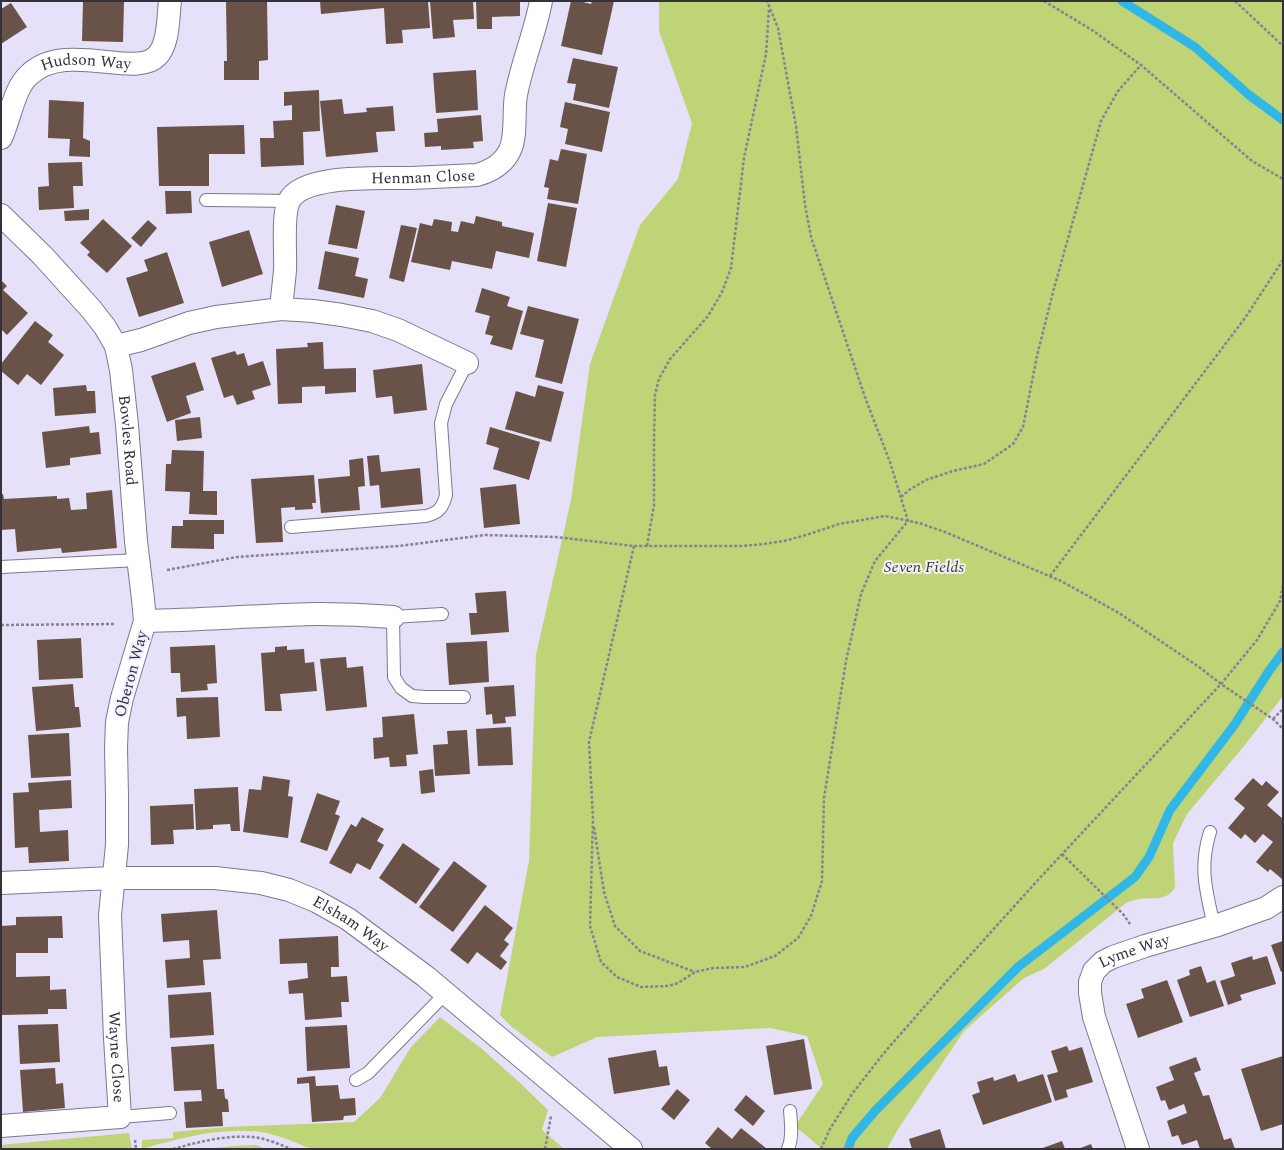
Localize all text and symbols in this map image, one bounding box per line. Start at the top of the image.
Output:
street label: Hudson Way [37,48,133,77]
street label: Henman Close [371,163,476,190]
street label: Bowles Road [112,394,144,486]
park label: Seven Fields [884,555,964,579]
street label: Oberon Way [108,627,154,720]
street label: Elsham Way [308,889,395,958]
street label: Lyme Way [1094,927,1174,974]
street label: Wayne Close [102,1011,131,1103]

